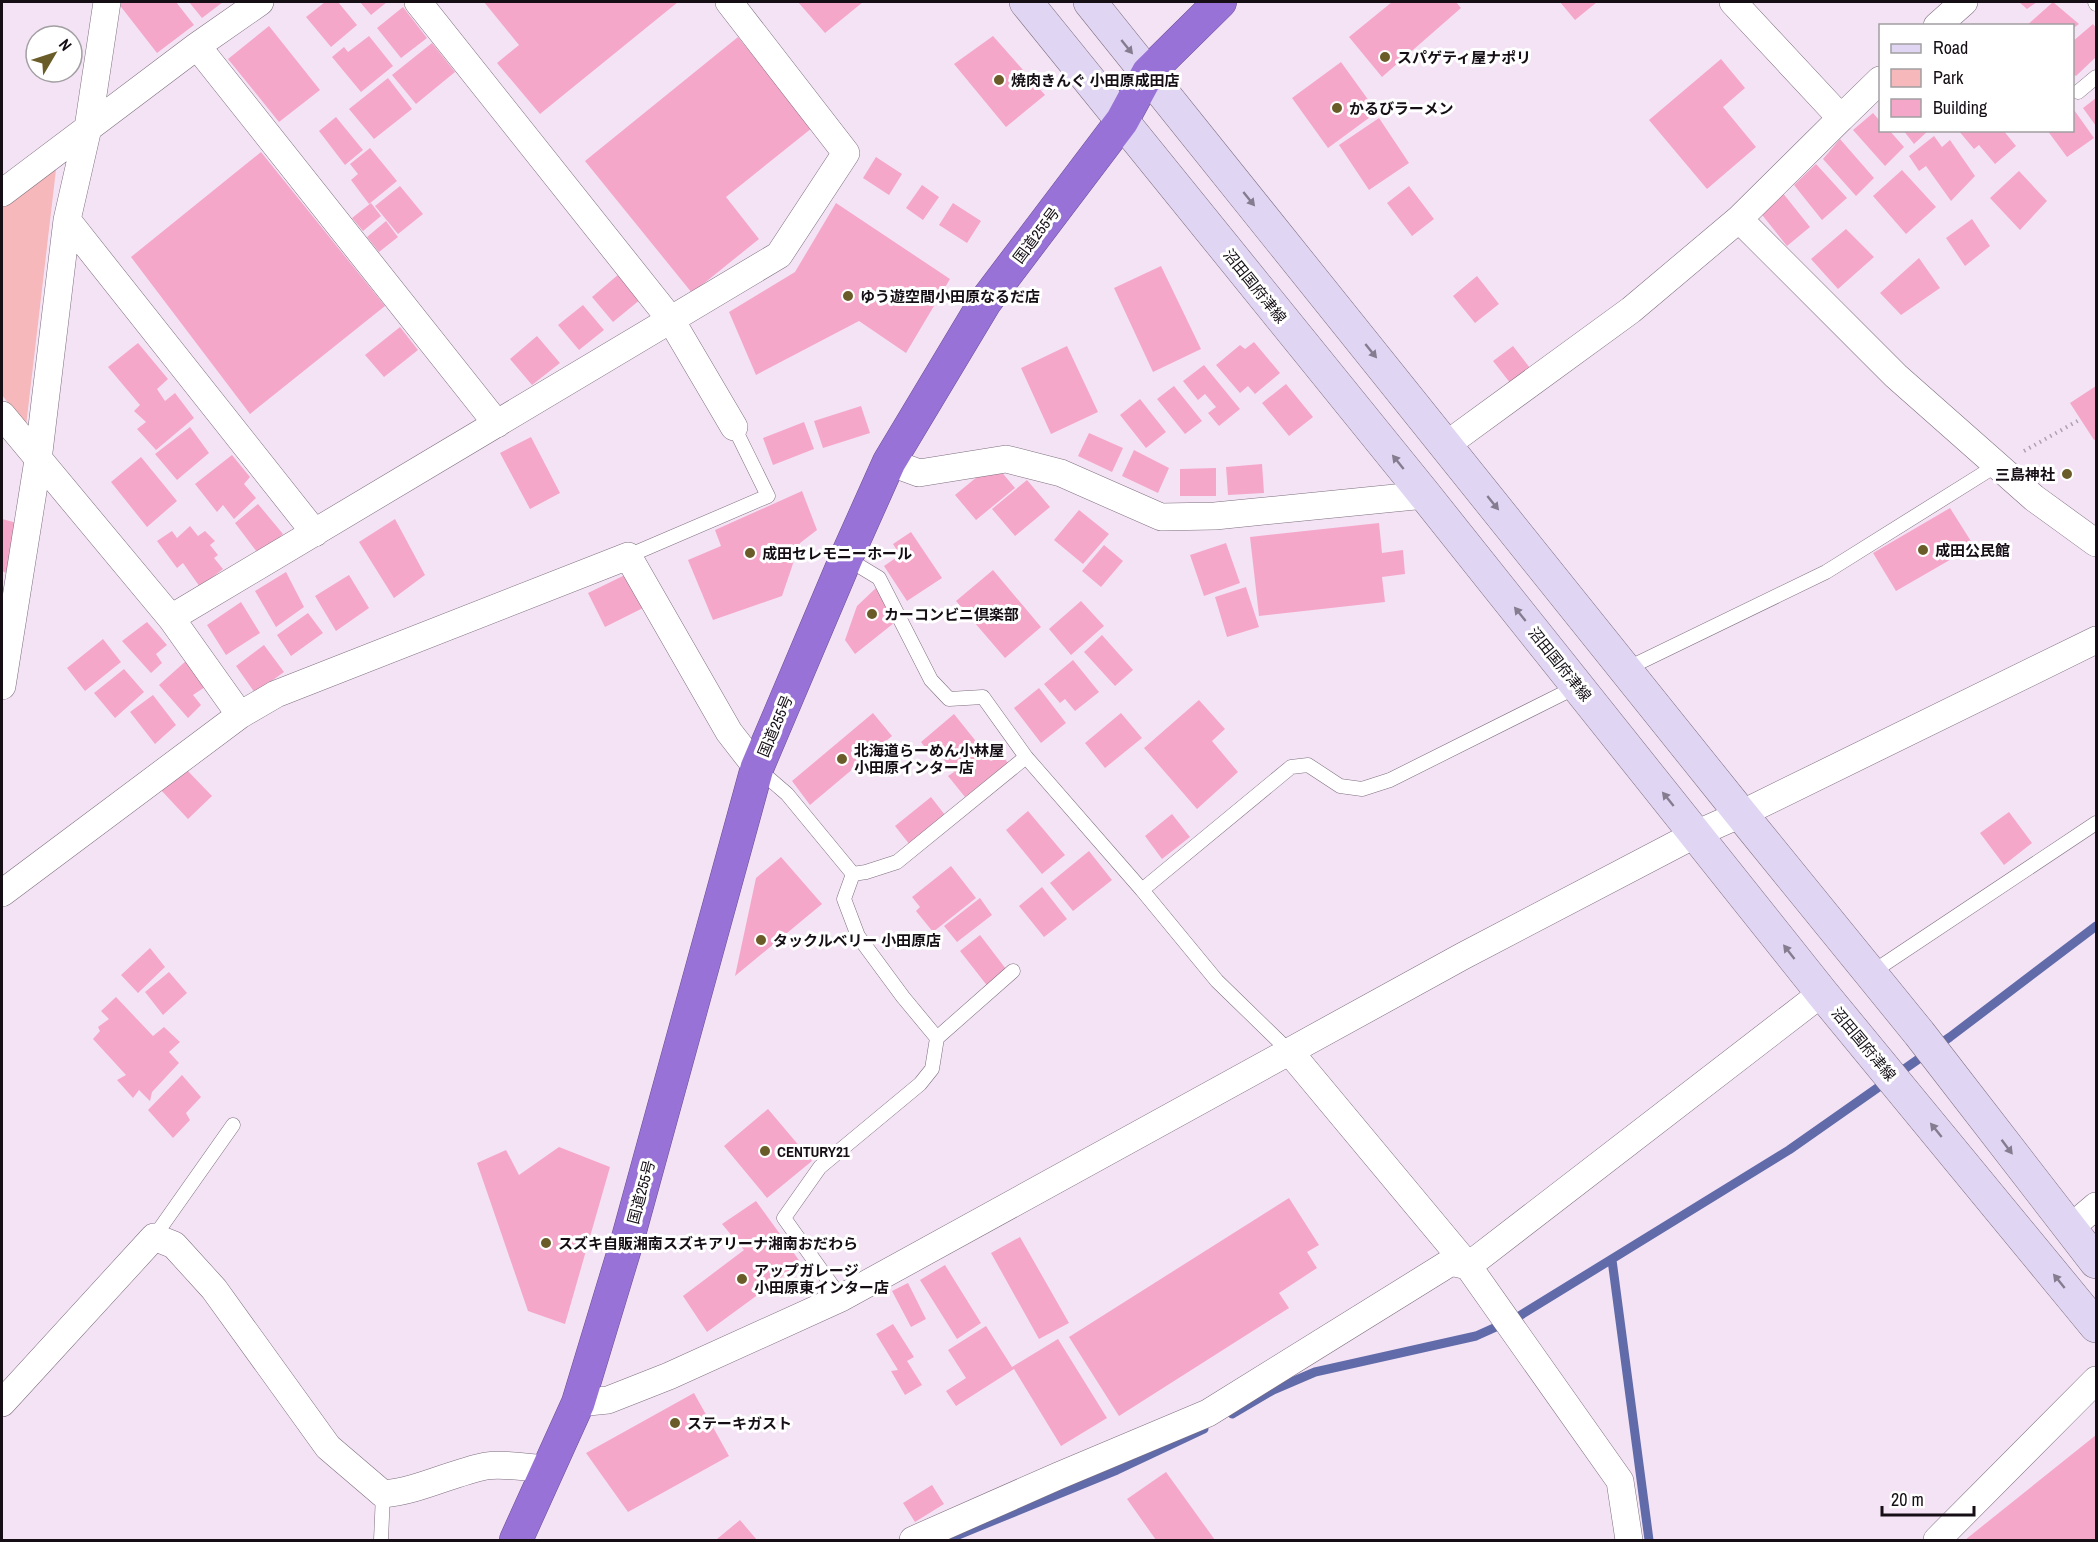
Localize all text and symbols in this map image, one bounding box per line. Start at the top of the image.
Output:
north arrow [24,24,84,84]
legend [1879,24,2074,132]
text: N [54,34,77,55]
text: Road [1933,35,1968,60]
one-way arrow [1120,39,1133,55]
place label: スパゲティ屋ナポリ [1397,47,1531,68]
marker: スパゲティ屋ナポリ [1378,50,1392,64]
text: Park [1933,65,1964,90]
place label: 焼肉きんぐ 小田原成田店 [1011,70,1179,91]
marker: 焼肉きんぐ 小田原成田店 [992,73,1006,87]
text: Building [1933,95,1988,120]
place label: かるびラーメン [1349,98,1453,119]
marker: かるびラーメン [1330,101,1344,115]
one-way arrow [1242,191,1255,207]
street label: 国道255号 [1008,203,1064,267]
street label: 沼田国府津線 [1219,244,1291,328]
place label: ゆう遊空間小田原なるだ店 [860,286,1040,307]
marker: ゆう遊空間小田原なるだ店 [841,289,855,303]
one-way arrow [1364,343,1377,359]
one-way arrow [1391,454,1404,470]
place label: 三島神社 [1995,464,2055,485]
marker: 三島神社 [2060,467,2074,481]
one-way arrow [1486,496,1498,511]
place label: 成田公民館 [1935,540,2010,561]
place label: 成田セレモニーホール [762,543,912,564]
marker: 成田公民館 [1916,543,1930,557]
marker: 成田セレモニーホール [743,546,757,560]
place label: カーコンビニ倶楽部 [884,604,1019,625]
one-way arrow [1513,606,1526,622]
marker: カーコンビニ倶楽部 [865,607,879,621]
street label: 沼田国府津線 [1524,622,1596,706]
street label: 国道255号 [753,692,797,760]
place label: 北海道らーめん小林屋 小田原インター店 [854,740,1004,778]
marker: 北海道らーめん小林屋 小田原インター店 [835,752,849,766]
one-way arrow [1661,791,1674,807]
place label: タックルベリー 小田原店 [773,930,941,951]
marker: タックルベリー 小田原店 [754,933,768,947]
one-way arrow [1784,944,1796,959]
street label: 沼田国府津線 [1827,1003,1901,1085]
one-way arrow [1929,1122,1942,1138]
one-way arrow [2001,1139,2014,1155]
place label: CENTURY21 [777,1141,850,1162]
marker: CENTURY21 [758,1144,772,1158]
street label: 国道255号 [622,1158,660,1226]
place label: スズキ自販湘南スズキアリーナ湘南おだわら [558,1233,858,1254]
marker: スズキ自販湘南スズキアリーナ湘南おだわら [539,1236,553,1250]
place label: アップガレージ 小田原東インター店 [754,1260,889,1298]
marker: アップガレージ 小田原東インター店 [735,1272,749,1286]
one-way arrow [2053,1273,2066,1289]
place label: ステーキガスト [687,1413,792,1434]
marker: ステーキガスト [668,1416,682,1430]
scale bar [1882,1479,1974,1517]
text: 20 m [1891,1487,1924,1512]

